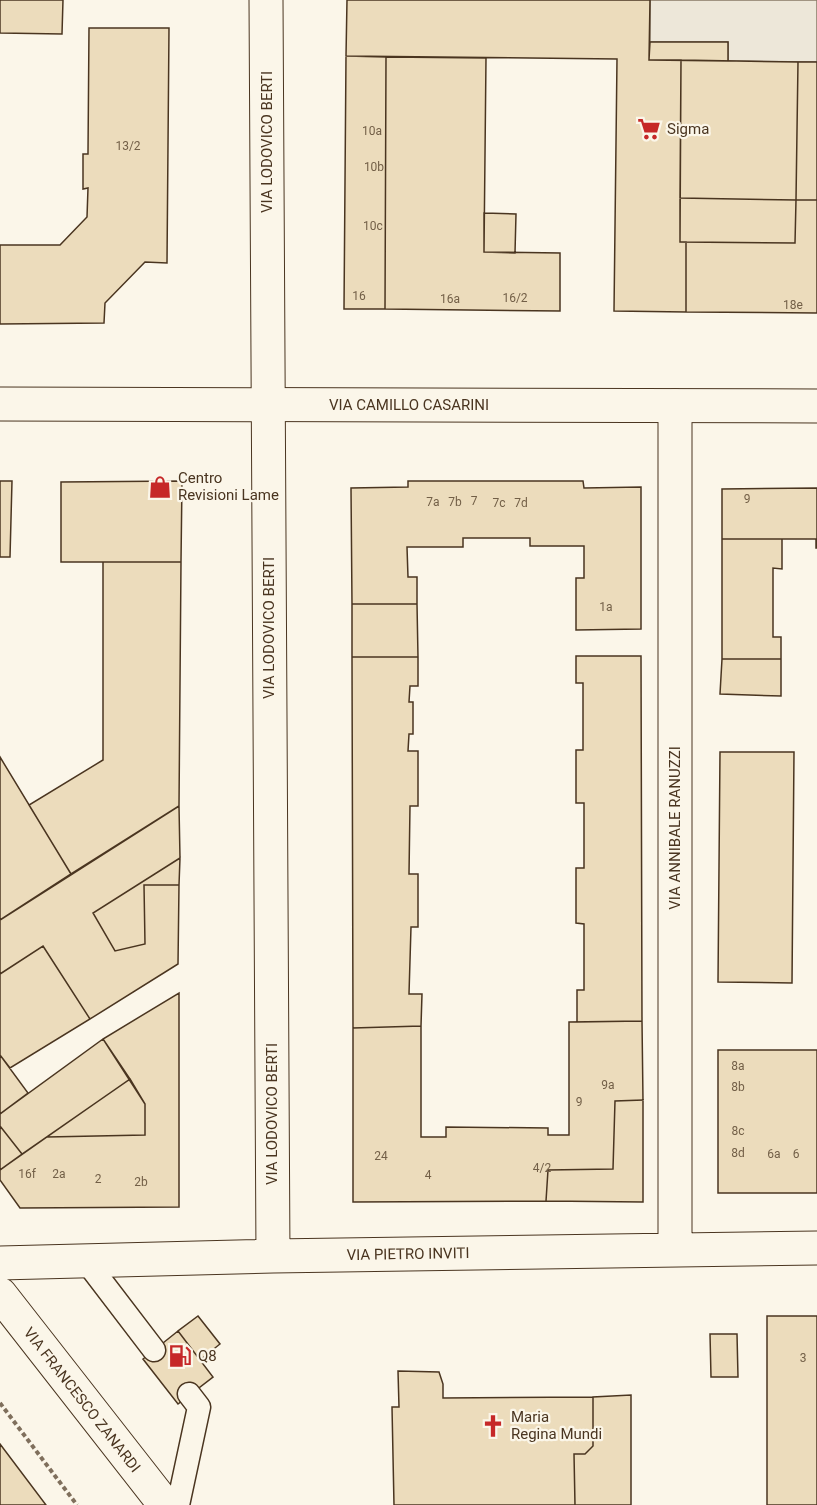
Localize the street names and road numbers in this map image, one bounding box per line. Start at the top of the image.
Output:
street label: VIA LODOVICO BERTI [258,71,276,213]
street label: VIA CAMILLO CASARINI [329,396,489,414]
street label: VIA LODOVICO BERTI [260,557,278,699]
street label: VIA ANNIBALE RANUZZI [666,746,684,910]
street label: VIA LODOVICO BERTI [263,1043,281,1185]
street label: VIA PIETRO INVITI [346,1244,470,1264]
street label: VIA FRANCESCO ZANARDI [20,1324,144,1476]

